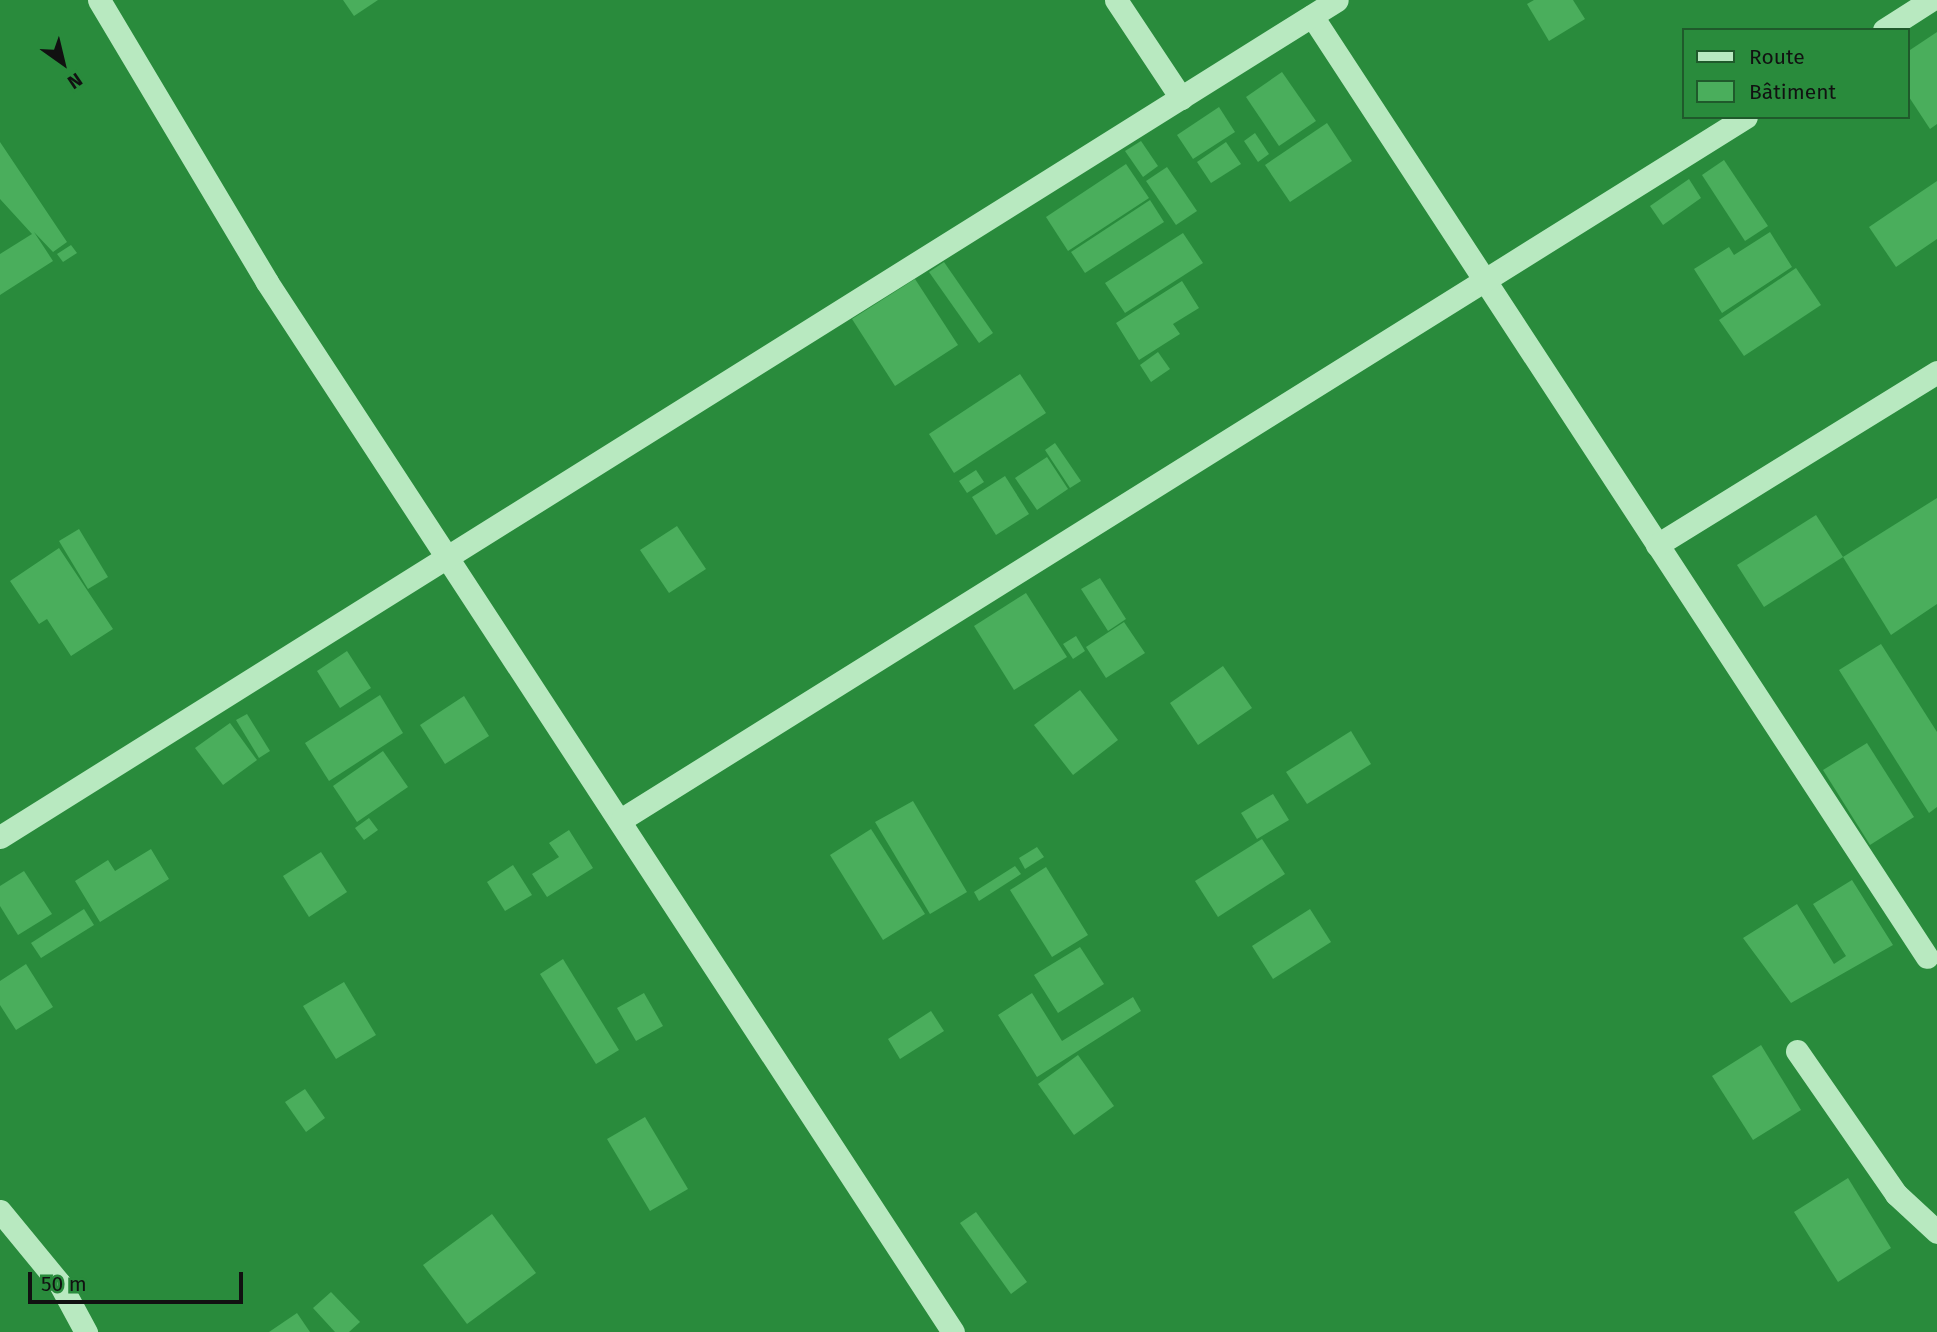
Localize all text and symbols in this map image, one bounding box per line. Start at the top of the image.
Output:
north arrow [28,28,98,98]
legend [1682,28,1909,119]
text: Route [1749,44,1805,70]
text: N [63,68,87,94]
text: Bâtiment [1749,79,1836,105]
scale bar [32,1258,247,1302]
text: 50 m [41,1271,87,1297]

